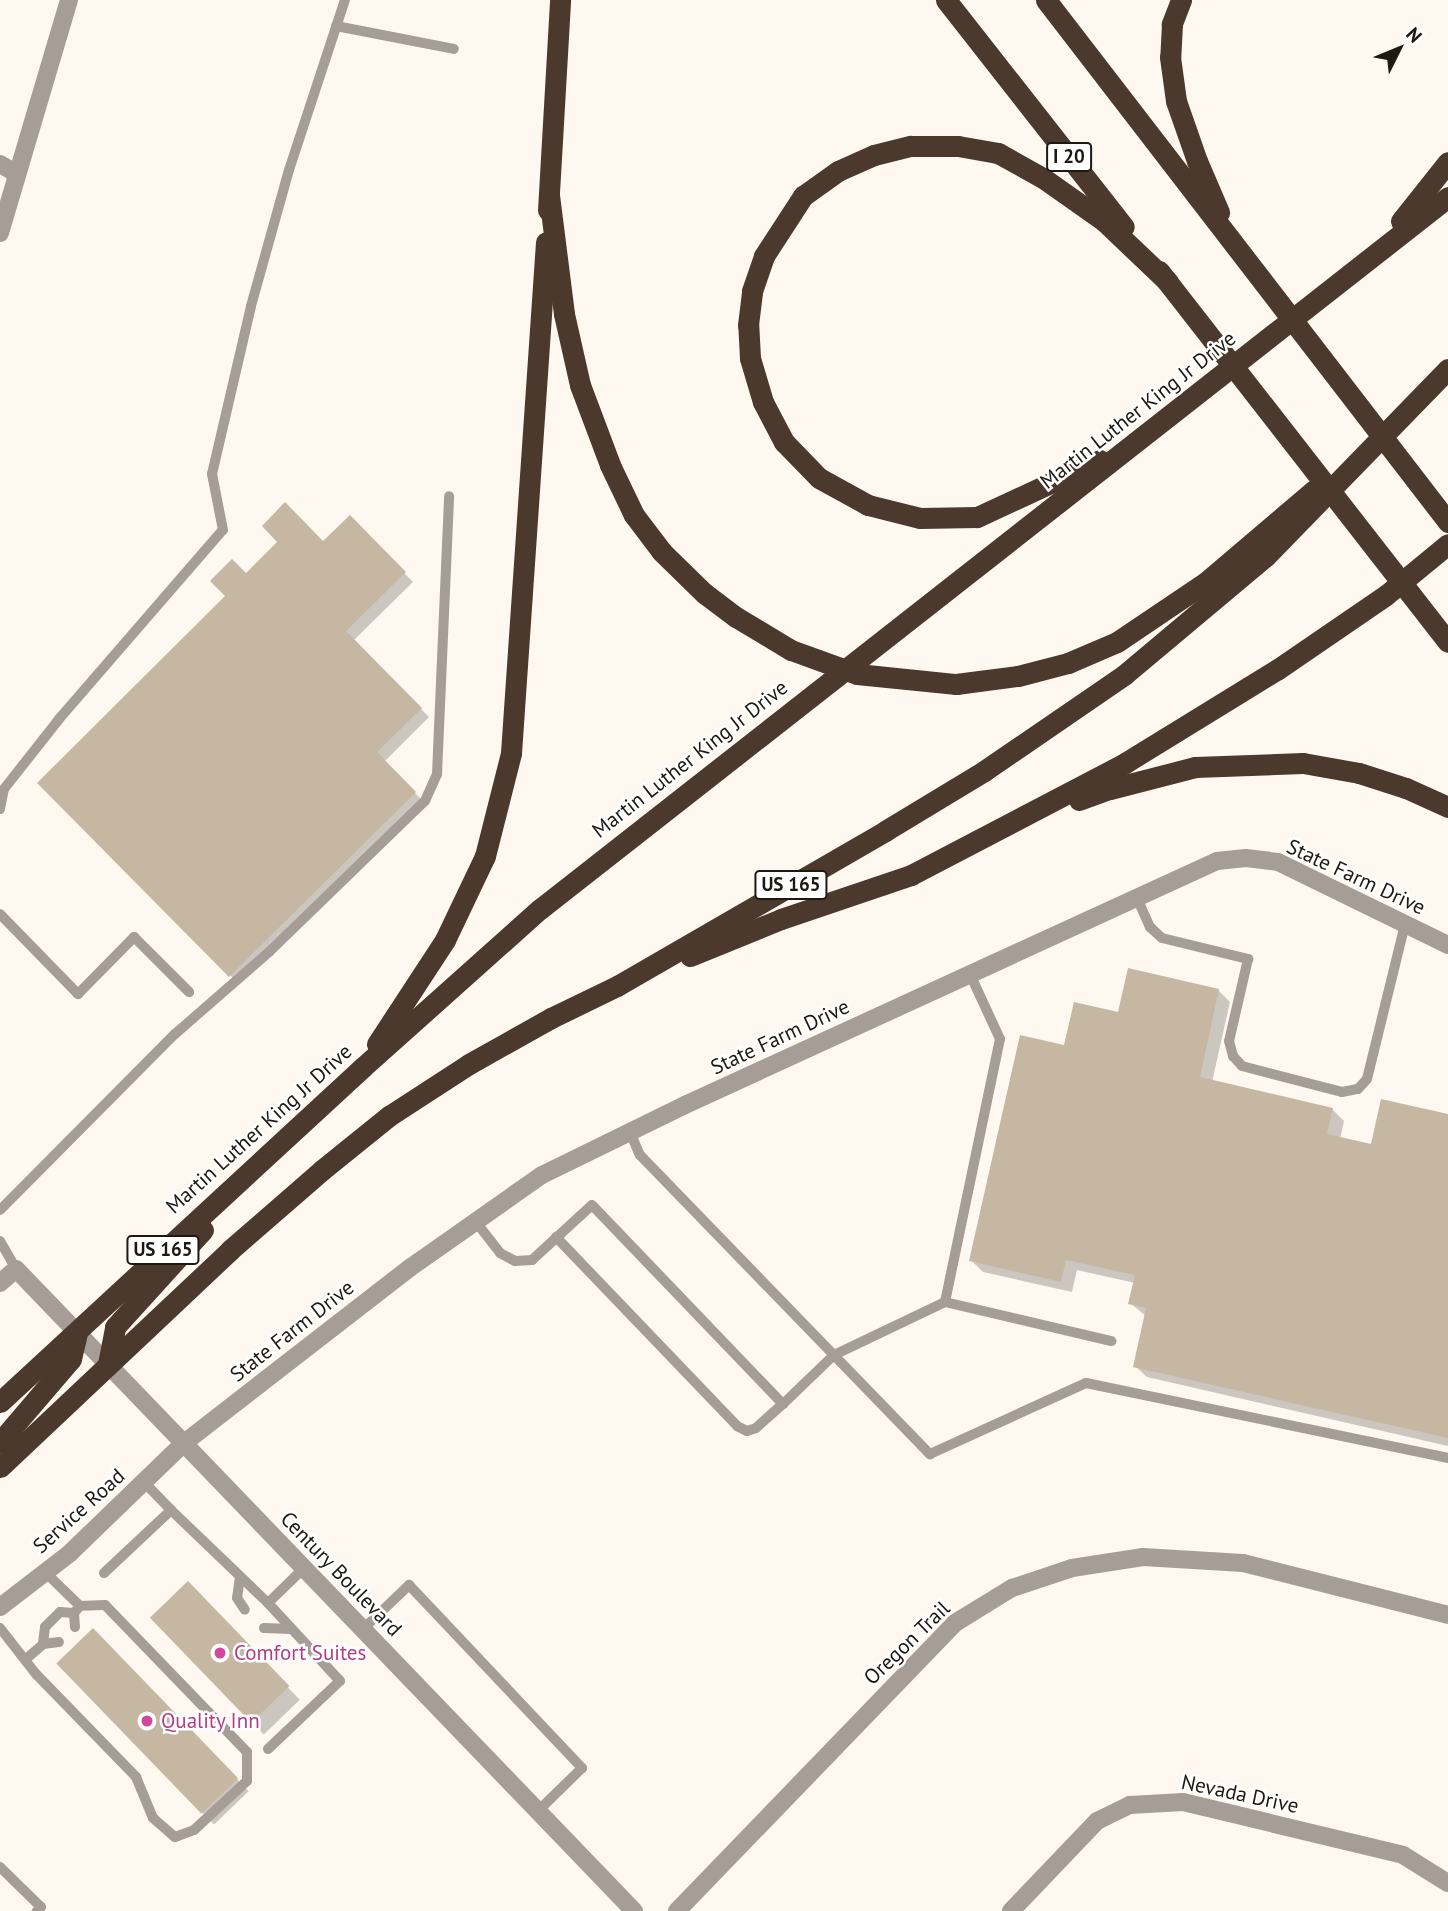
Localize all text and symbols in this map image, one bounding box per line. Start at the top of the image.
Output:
north arrow [1364,14,1434,84]
text: N [1401,22,1427,47]
road number: I 20 [1044,141,1094,172]
street label: Martin Luther King Jr Drive [1035,326,1241,494]
street label: Martin Luther King Jr Drive [587,675,793,843]
street label: State Farm Drive [1283,834,1429,920]
road number: US 165 [754,870,828,900]
street label: State Farm Drive [707,994,853,1080]
street label: Martin Luther King Jr Drive [161,1039,357,1219]
road number: US 165 [126,1234,200,1266]
street label: State Farm Drive [225,1275,359,1387]
street label: Service Road [28,1463,130,1559]
street label: Century Boulevard [275,1506,407,1642]
street label: Oregon Trail [859,1596,955,1690]
place label: Comfort Suites [234,1640,366,1666]
marker: Comfort Suites [212,1645,228,1661]
place label: Quality Inn [161,1708,260,1734]
marker: Quality Inn [139,1713,155,1729]
street label: Nevada Drive [1179,1769,1301,1819]

